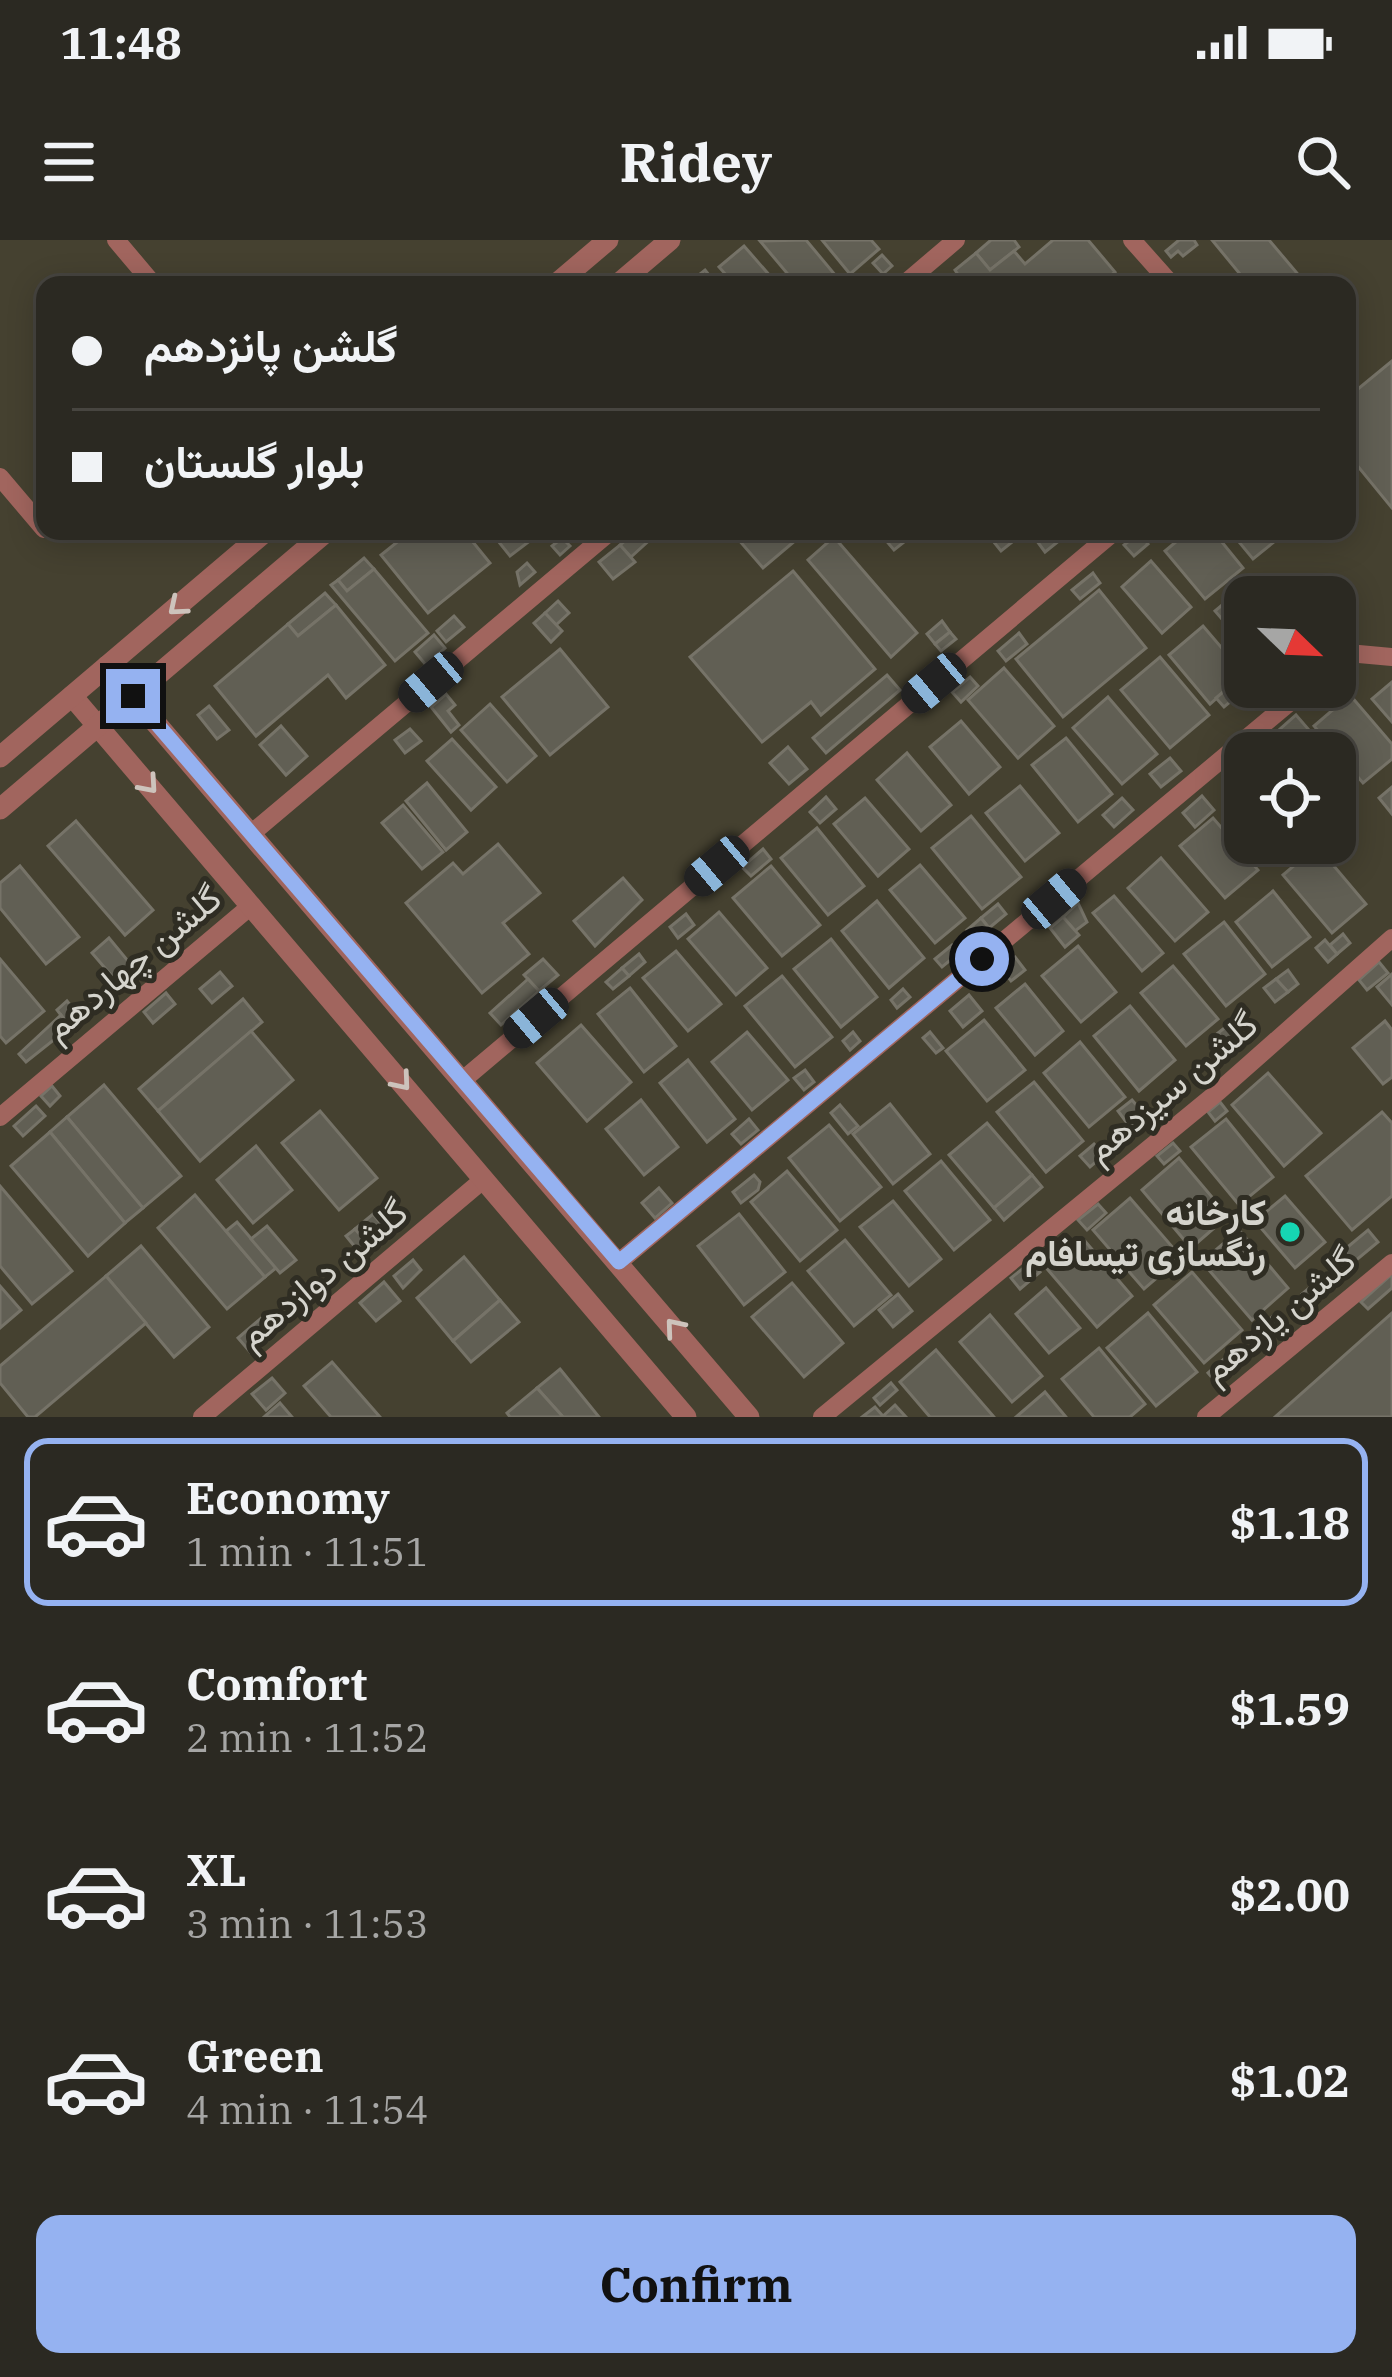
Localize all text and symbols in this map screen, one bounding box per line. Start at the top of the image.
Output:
text: 11:48 [60,13,182,71]
text: Ridey [620,127,772,197]
icon: menu [36,129,102,195]
icon: search [1290,129,1356,195]
text: گلشن پانزدهم [144,316,398,374]
text: بلوار گلستان [144,432,364,490]
north arrow [1224,576,1356,708]
map controls [1224,576,1356,864]
one-way arrow [169,592,191,614]
car [392,645,470,719]
car [895,646,973,720]
route end [106,669,160,723]
button: locate [1224,732,1356,864]
one-way arrow [134,771,156,793]
car [678,829,756,903]
car [1015,862,1093,936]
street label: گلشن چهاردهم [33,874,232,1052]
route start [955,932,1009,986]
car [497,981,575,1055]
street label: گلشن سیزدهم [1075,1000,1268,1173]
one-way arrow [387,1068,409,1090]
street label: گلشن دوازدهم [227,1188,418,1359]
place label: کارخانه رنگسازی تیسافام [1025,1188,1266,1277]
marker: کارخانه رنگسازی تیسافام [1277,1219,1303,1245]
street label: گلشن یازدهم [1191,1236,1366,1393]
one-way arrow [666,1319,688,1341]
icon: car [42,1468,150,1576]
text: Economy [186,1468,390,1526]
text: $1.18 [1230,1493,1350,1551]
text: 1 min · 11:51 [186,1526,428,1577]
icon: car [42,1654,150,1762]
text: Comfort [186,1654,367,1712]
text: $1.59 [1230,1679,1350,1737]
text: 2 min · 11:52 [186,1712,428,1763]
icon: car [42,1840,150,1948]
text: XL [186,1840,247,1898]
text: $2.00 [1230,1865,1350,1923]
text: 3 min · 11:53 [186,1898,428,1949]
icon: car [42,2026,150,2134]
text: Green [186,2026,324,2084]
text: $1.02 [1230,2051,1350,2109]
text: 4 min · 11:54 [186,2084,428,2135]
button: Confirm [36,2215,1356,2353]

